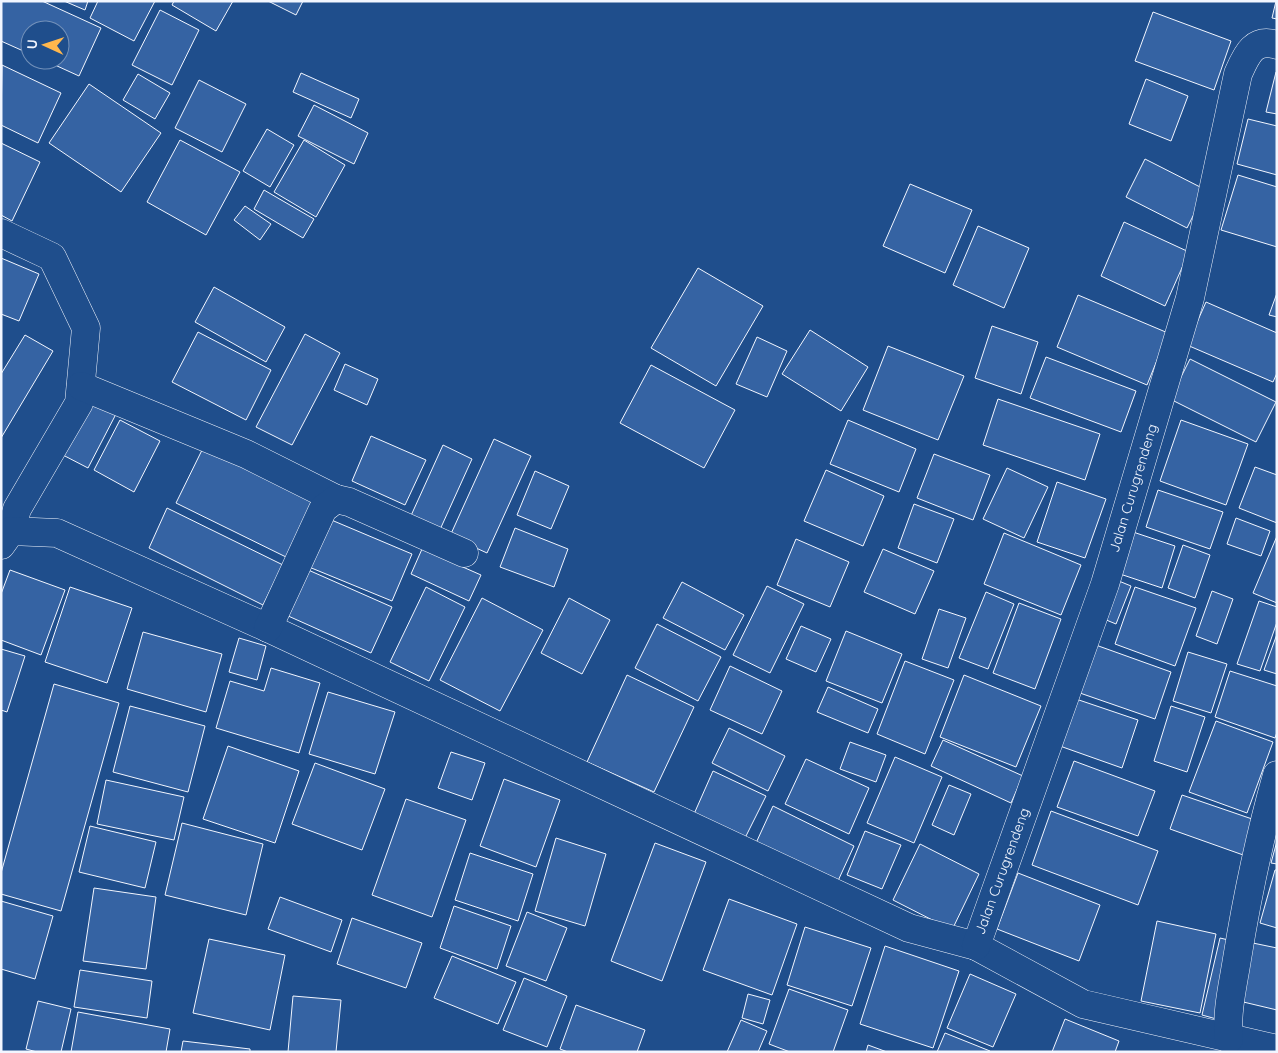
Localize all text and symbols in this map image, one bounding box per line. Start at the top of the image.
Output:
north arrow [20,20,70,70]
text: U [23,39,41,50]
street label: Jalan Curugrendeng [1105,422,1161,554]
street label: Jalan Curugrendeng [971,805,1033,937]

